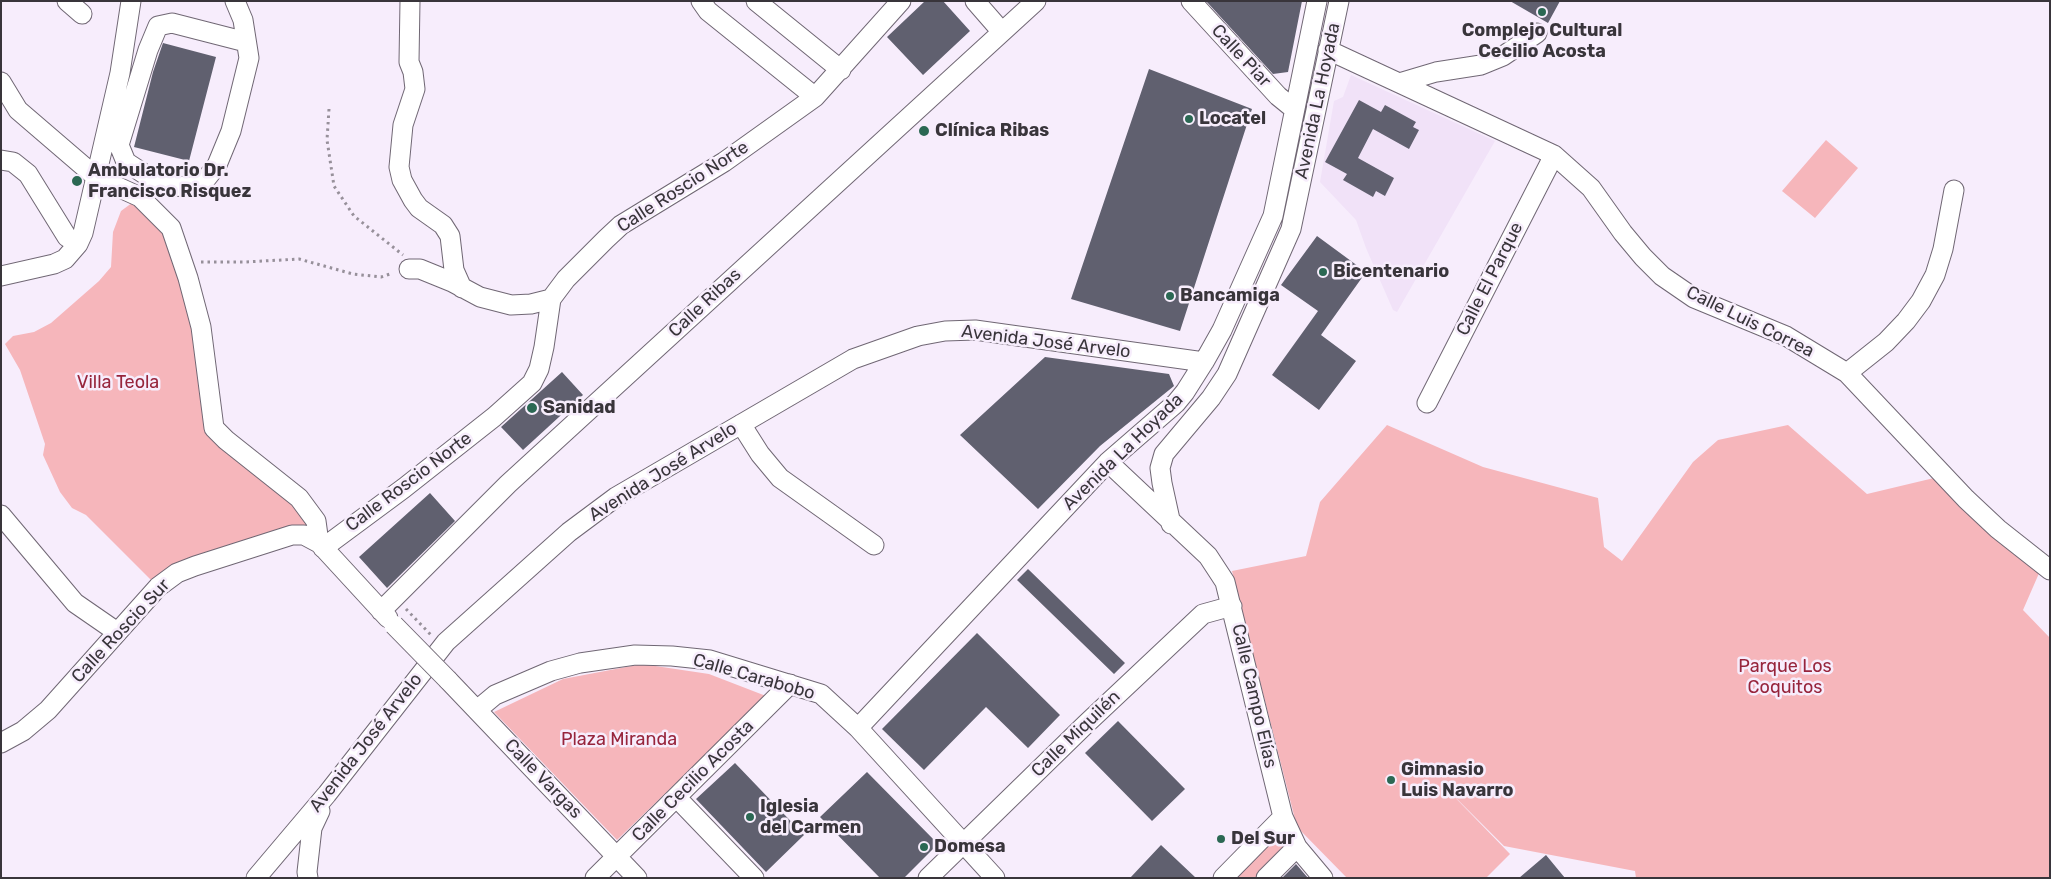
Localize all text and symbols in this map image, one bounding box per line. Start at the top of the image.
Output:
marker: Complejo Cultural Cecilio Acosta [1536,6,1548,18]
street label: Calle Piar [1207,20,1275,92]
place label: Complejo Cultural Cecilio Acosta [1462,20,1622,62]
street label: Avenida La Hoyada [1291,21,1345,181]
place label: Locatel [1199,108,1266,130]
marker: Locatel [1183,113,1195,125]
place label: Clínica Ribas [935,120,1049,142]
marker: Clínica Ribas [917,124,931,138]
street label: Calle Roscio Norte [613,136,753,238]
place label: Ambulatorio Dr. Francisco Risquez [88,160,251,202]
marker: Ambulatorio Dr. Francisco Risquez [70,174,84,188]
street label: Calle El Parque [1452,219,1528,339]
place label: Bicentenario [1333,261,1449,283]
street label: Calle Ribas [664,264,746,342]
marker: Bicentenario [1317,266,1329,278]
street label: Calle Luis Correa [1683,282,1817,362]
place label: Bancamiga [1180,285,1280,307]
marker: Bancamiga [1164,290,1176,302]
street label: Avenida José Arvelo [960,321,1132,363]
park label: Villa Teola [77,372,159,394]
street label: Avenida La Hoyada [1058,389,1188,515]
place label: Sanidad [543,397,616,419]
marker: Sanidad [525,401,539,415]
street label: Avenida José Arvelo [585,418,741,526]
street label: Calle Roscio Norte [342,428,476,536]
street label: Calle Roscio Sur [67,575,175,687]
street label: Calle Campo Elías [1227,622,1281,770]
street label: Calle Carabobo [691,649,817,705]
park label: Parque Los Coquitos [1738,656,1832,699]
street label: Avenida José Arvelo [305,669,427,817]
street label: Calle Miquilén [1027,686,1125,782]
street label: Calle Cecilio Acosta [628,716,758,846]
park label: Plaza Miranda [561,729,677,751]
street label: Calle Vargas [500,735,586,823]
place label: Gimnasio Luis Navarro [1401,759,1514,802]
marker: Gimnasio Luis Navarro [1385,774,1397,786]
place label: Iglesia del Carmen [760,796,861,839]
marker: Iglesia del Carmen [744,811,756,823]
place label: Del Sur [1231,828,1295,850]
marker: Del Sur [1215,833,1227,845]
place label: Domesa [934,836,1006,858]
marker: Domesa [918,841,930,853]

